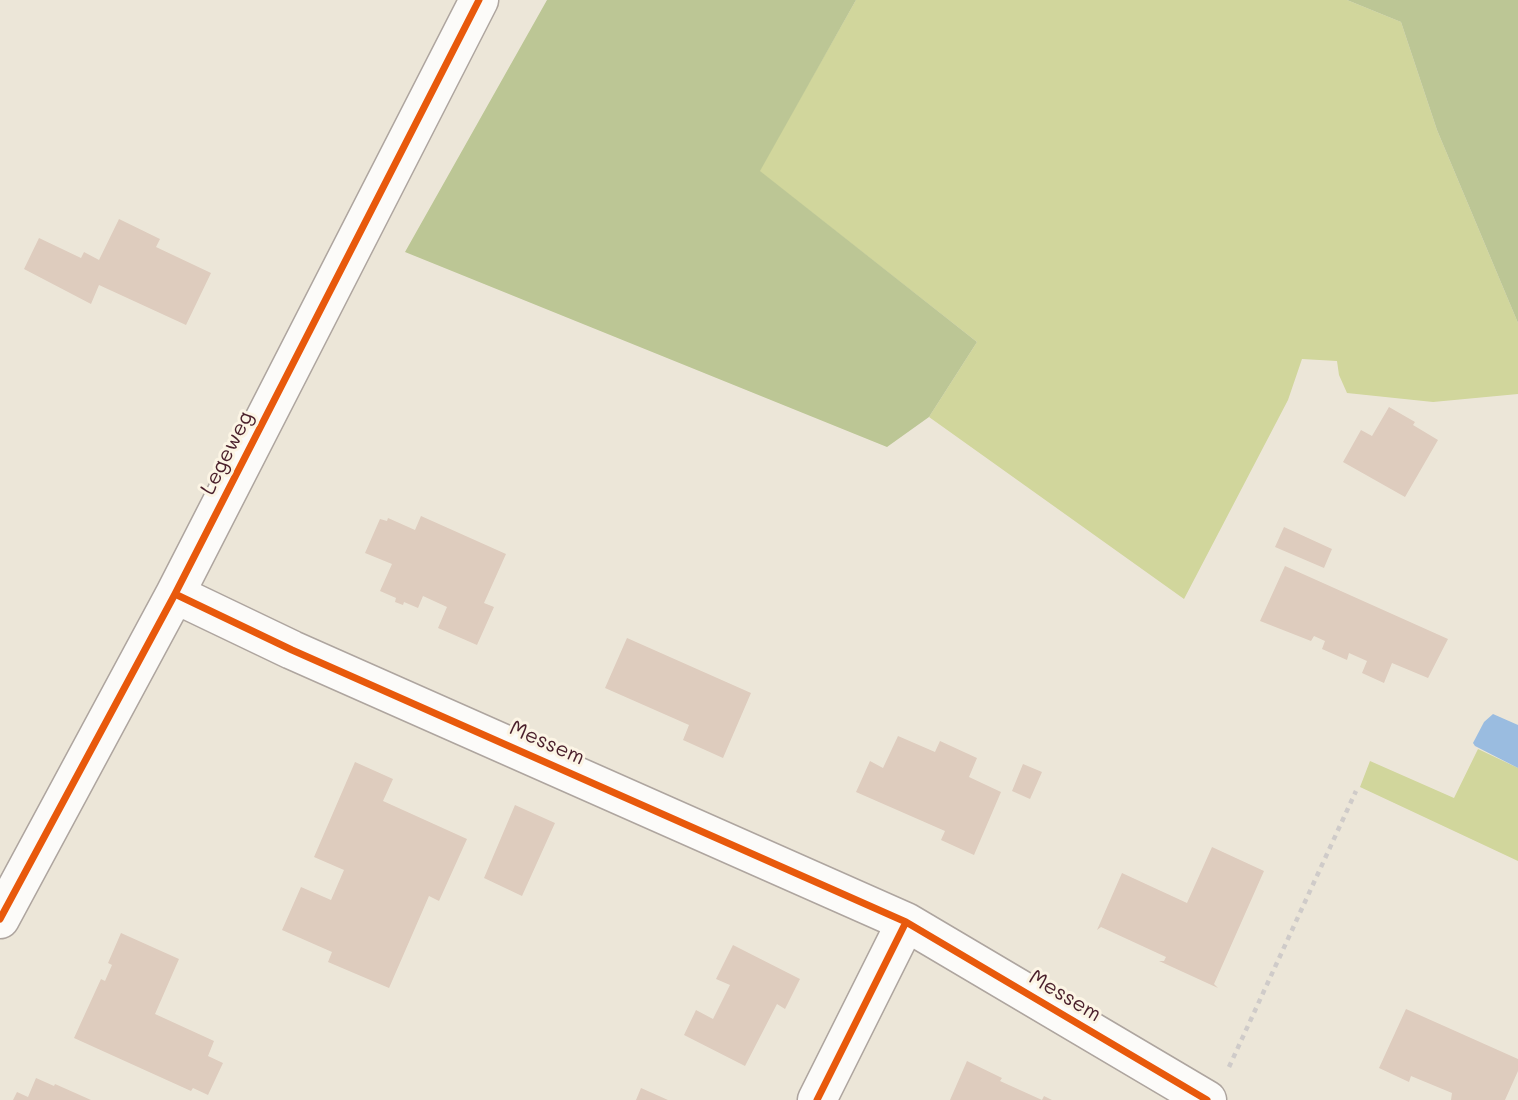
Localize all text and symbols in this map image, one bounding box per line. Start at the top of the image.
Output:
street label: Legeweg [195,407,259,499]
street label: Messem [505,715,589,771]
street label: Messem [1024,965,1106,1027]

